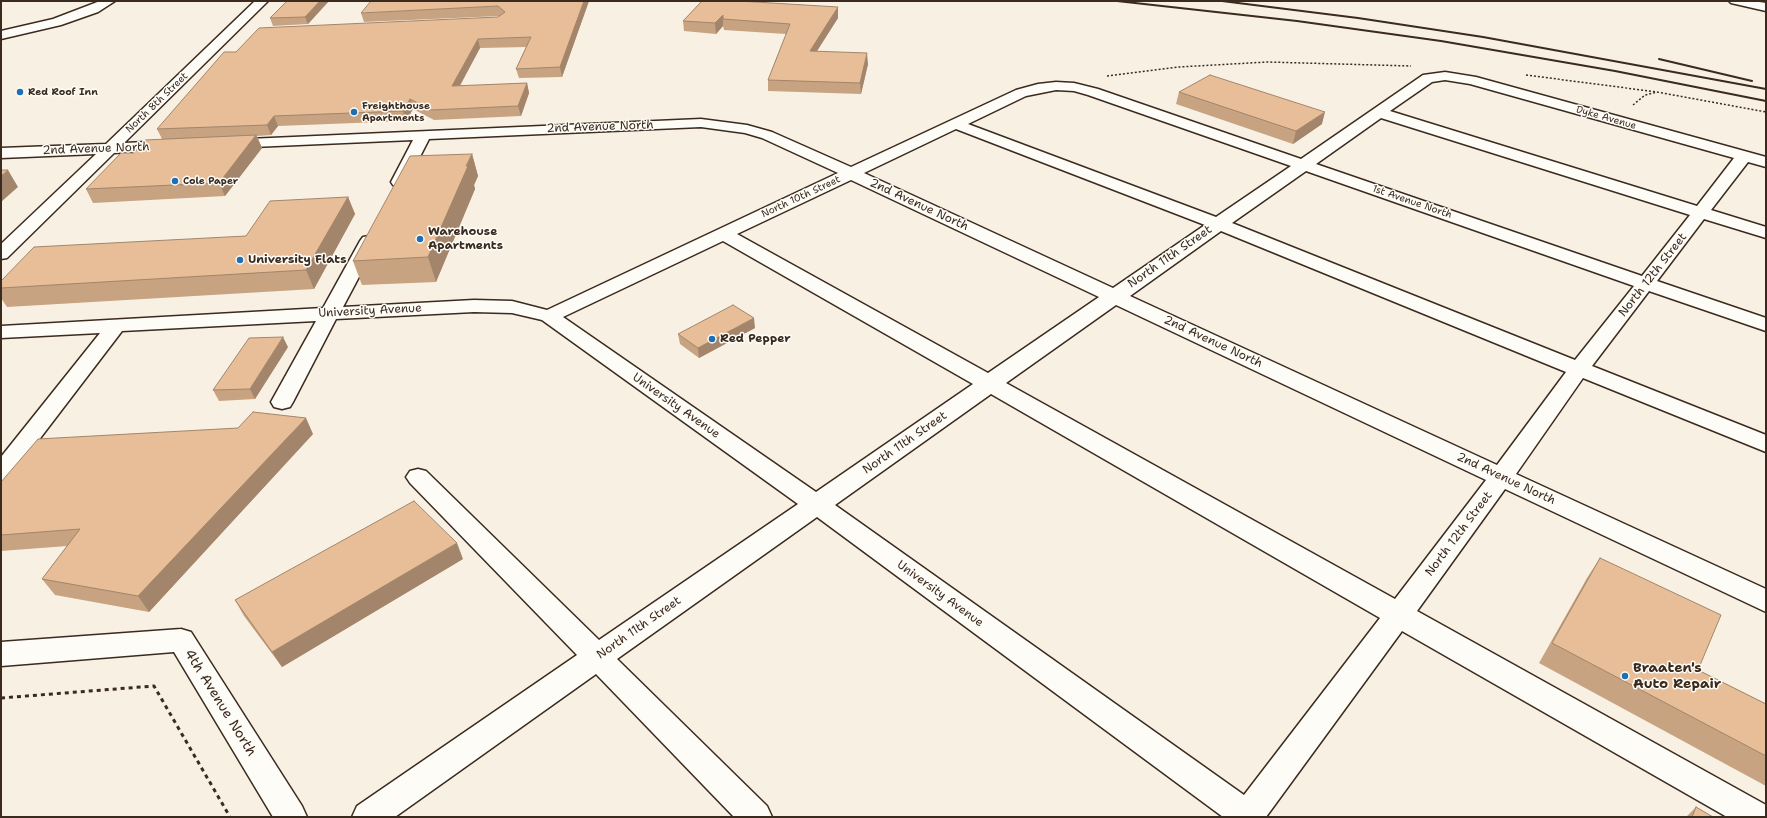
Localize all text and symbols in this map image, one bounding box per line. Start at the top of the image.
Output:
street label: North 8th Street [123,70,191,136]
place label: Red Roof Inn [28,86,98,98]
marker: Red Roof Inn [15,87,25,97]
place label: Freighthouse Apartments [362,100,430,124]
street label: Dyke Avenue [1575,104,1637,132]
marker: Freighthouse Apartments [349,107,359,117]
street label: 2nd Avenue North [546,118,654,136]
street label: 2nd Avenue North [42,140,150,158]
street label: North 10th Street [760,173,842,221]
place label: Cole Paper [183,175,238,187]
marker: Cole Paper [170,176,180,186]
street label: 2nd Avenue North [867,176,971,234]
street label: 1st Avenue North [1371,183,1453,221]
street label: North 11th Street [1125,223,1215,291]
place label: Warehouse Apartments [428,225,503,253]
street label: North 12th Street [1616,230,1690,320]
marker: Warehouse Apartments [415,234,425,244]
place label: University Flats [248,253,347,267]
marker: University Flats [235,255,245,265]
street label: University Avenue [318,301,422,321]
street label: 2nd Avenue North [1161,313,1265,371]
place label: Red Pepper [720,332,791,346]
marker: Red Pepper [707,334,717,344]
street label: University Avenue [629,370,723,442]
street label: North 11th Street [860,409,950,477]
street label: 2nd Avenue North [1454,450,1558,508]
street label: North 12th Street [1422,489,1496,579]
street label: University Avenue [894,558,986,630]
street label: North 11th Street [594,594,684,662]
street label: 4th Avenue North [180,646,260,760]
place label: Braaten's Auto Repair [1633,660,1721,692]
marker: Braaten's Auto Repair [1620,671,1630,681]

